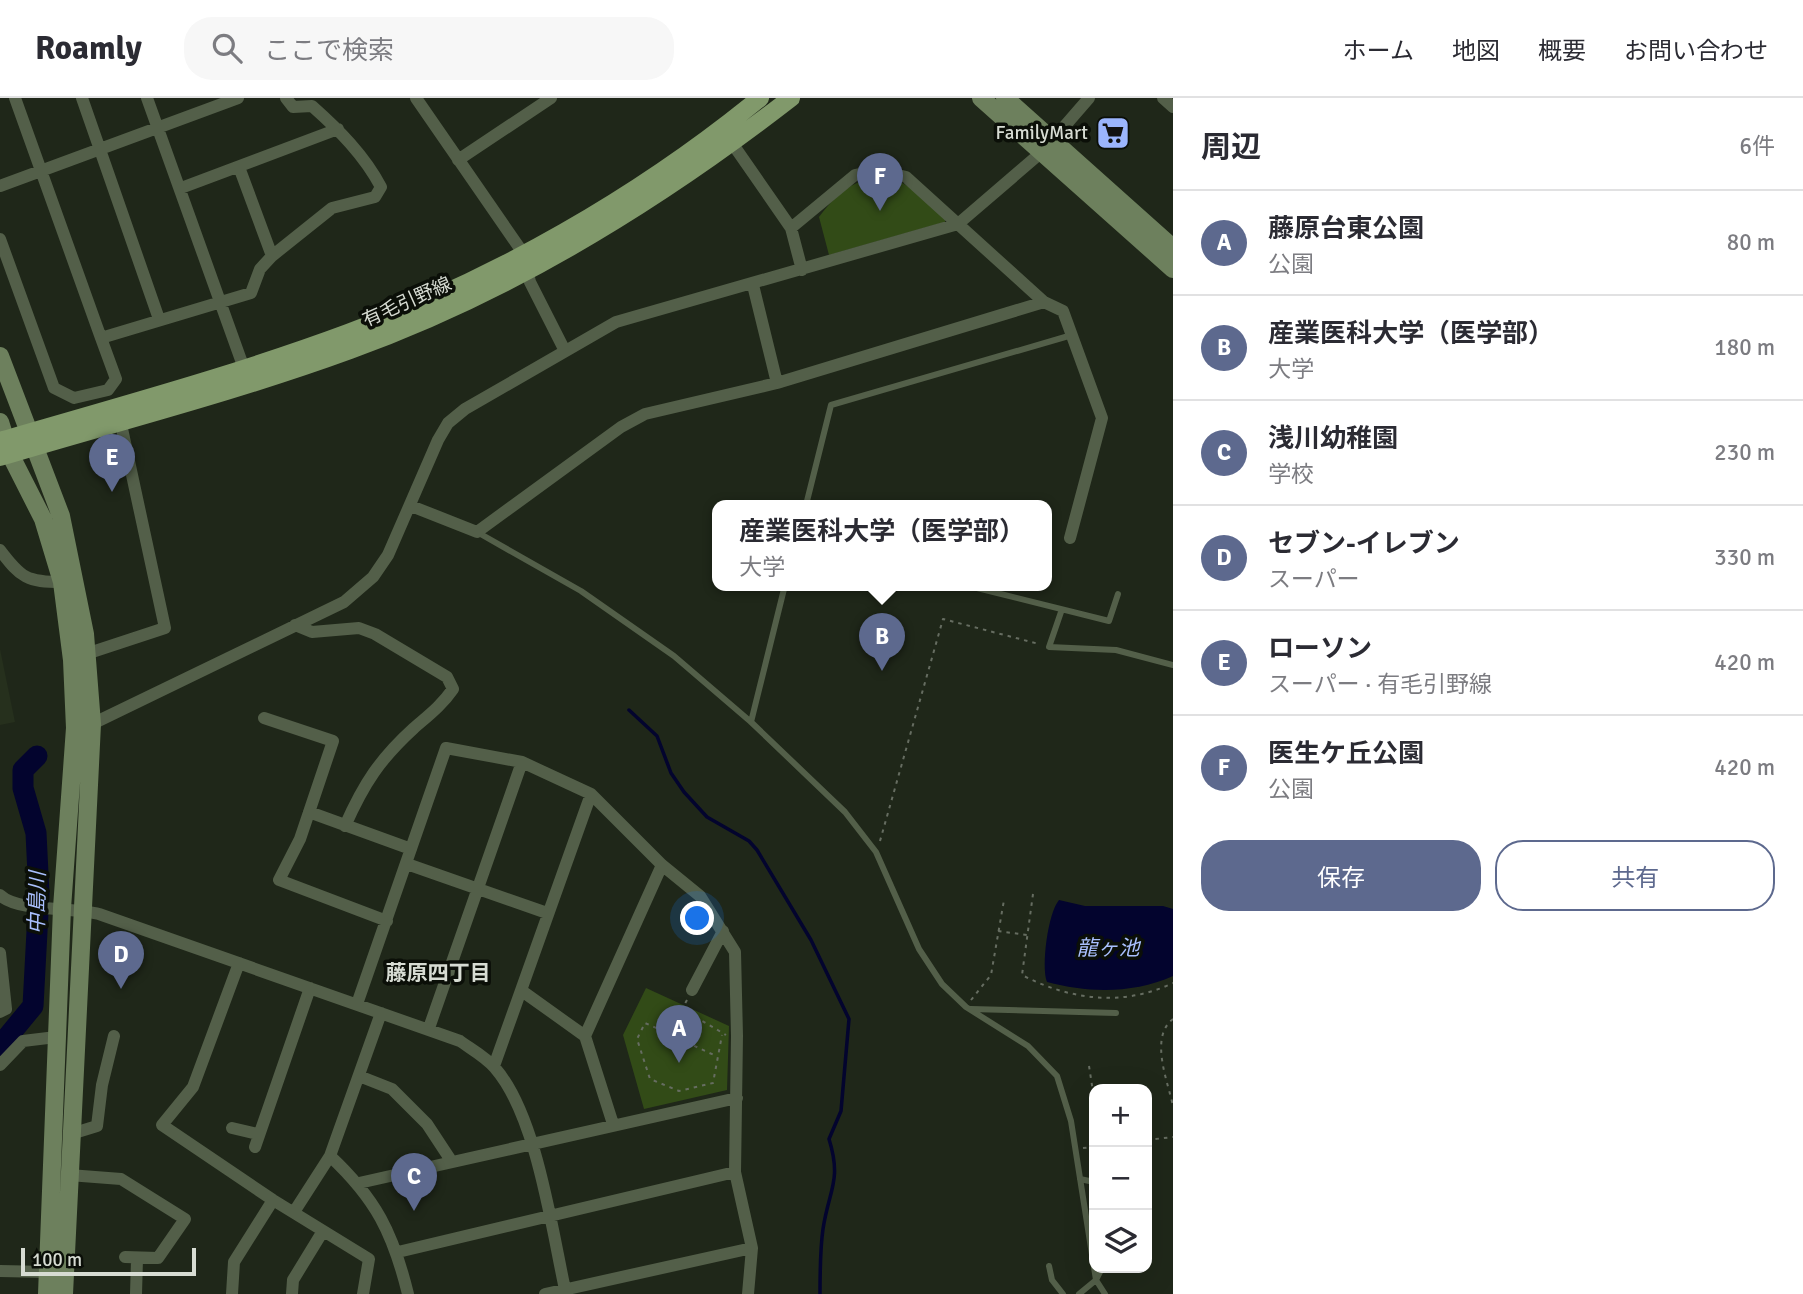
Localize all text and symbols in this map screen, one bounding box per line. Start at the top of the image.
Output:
search box [184,17,674,80]
text: Roamly [35,28,142,69]
icon: search [208,29,246,67]
text: ここで検索 [264,35,394,67]
text: ホーム [1343,36,1414,66]
text: 地図 [1452,36,1500,66]
text: 概要 [1538,36,1586,66]
text: お問い合わせ [1624,36,1768,66]
supermarket icon: FamilyMart [1094,114,1132,152]
place label: FamilyMart [996,121,1088,145]
text: 周辺 [1201,129,1261,166]
text: 6件 [1740,132,1775,161]
pin: F [857,153,903,211]
text: 藤原台東公園 [1268,213,1424,245]
text: A [1217,228,1231,257]
text: 80 m [1727,228,1775,257]
text: 公園 [1268,250,1314,279]
street label: 有毛引野線 [359,272,455,332]
text: 産業医科大学（医学部） [1268,318,1554,350]
text: B [1217,333,1231,362]
text: 180 m [1714,333,1775,362]
text: 大学 [1268,355,1314,384]
text: 浅川幼稚園 [1268,423,1398,455]
pin: E [89,434,135,492]
text: C [1217,438,1231,467]
text: 230 m [1714,438,1775,467]
text: 学校 [1268,460,1314,489]
popup [712,500,1052,591]
text: 産業医科大学（医学部） [739,516,1025,548]
text: セブン-イレブン [1268,528,1460,560]
text: D [1216,543,1232,572]
text: 330 m [1714,543,1775,572]
text: 大学 [739,553,785,582]
text: スーパー [1268,565,1360,594]
pin: B [859,613,905,671]
text: ローソン [1268,633,1372,665]
text: E [1217,648,1231,677]
text: 420 m [1714,648,1775,677]
text: スーパー · 有毛引野線 [1268,670,1492,699]
text: 医生ケ丘公園 [1268,738,1424,770]
text: F [1218,753,1230,782]
text: 420 m [1714,753,1775,782]
text: 公園 [1268,775,1314,804]
button: 保存 [1201,840,1481,911]
button: 共有 [1495,840,1775,911]
water label: 中島川 [23,869,51,935]
your location [680,901,714,935]
pin: D [98,931,144,989]
water label: 龍ヶ池 [1077,935,1141,961]
district label: 藤原四丁目 [386,960,491,986]
pin: A [656,1005,702,1063]
map controls [1089,1084,1152,1273]
button: + [1089,1084,1152,1147]
button: − [1089,1147,1152,1210]
pin: C [391,1153,437,1211]
button: layers [1089,1210,1152,1273]
scale bar [21,1245,196,1277]
text: 100 m [32,1248,82,1272]

